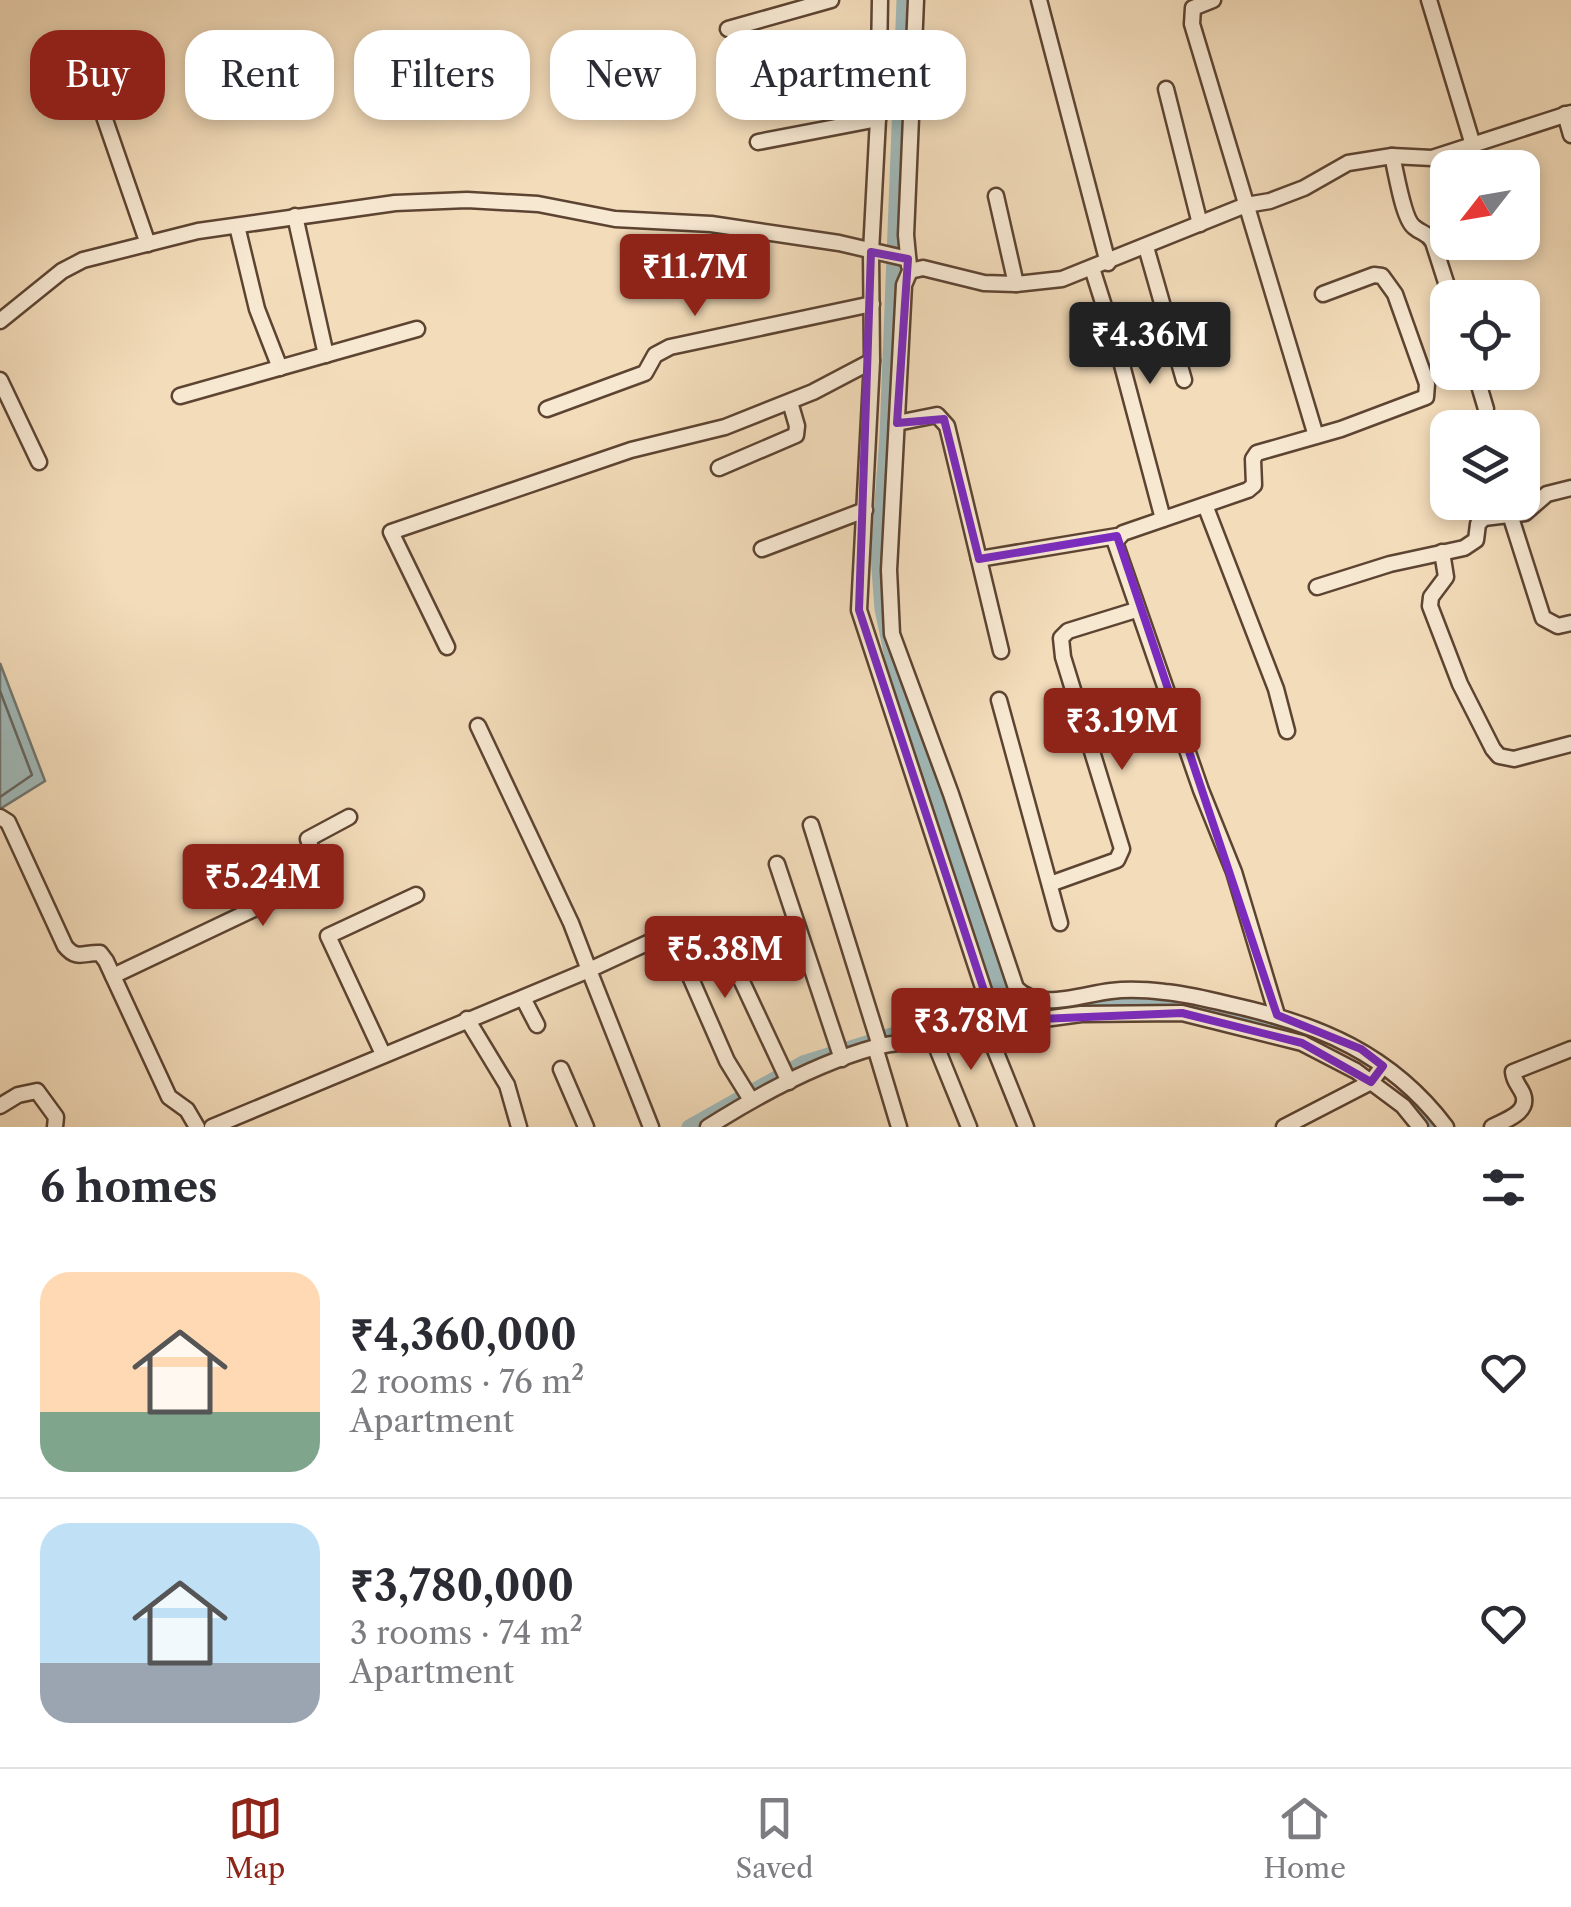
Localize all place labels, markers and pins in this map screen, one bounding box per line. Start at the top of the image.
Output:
pin: ₹11.7M [614,234,776,319]
pin: ₹4.36M [1069,302,1231,387]
pin: ₹3.19M [1041,688,1203,773]
pin: ₹5.24M [182,844,344,929]
pin: ₹5.38M [644,916,806,1001]
pin: ₹3.78M [890,988,1052,1073]

